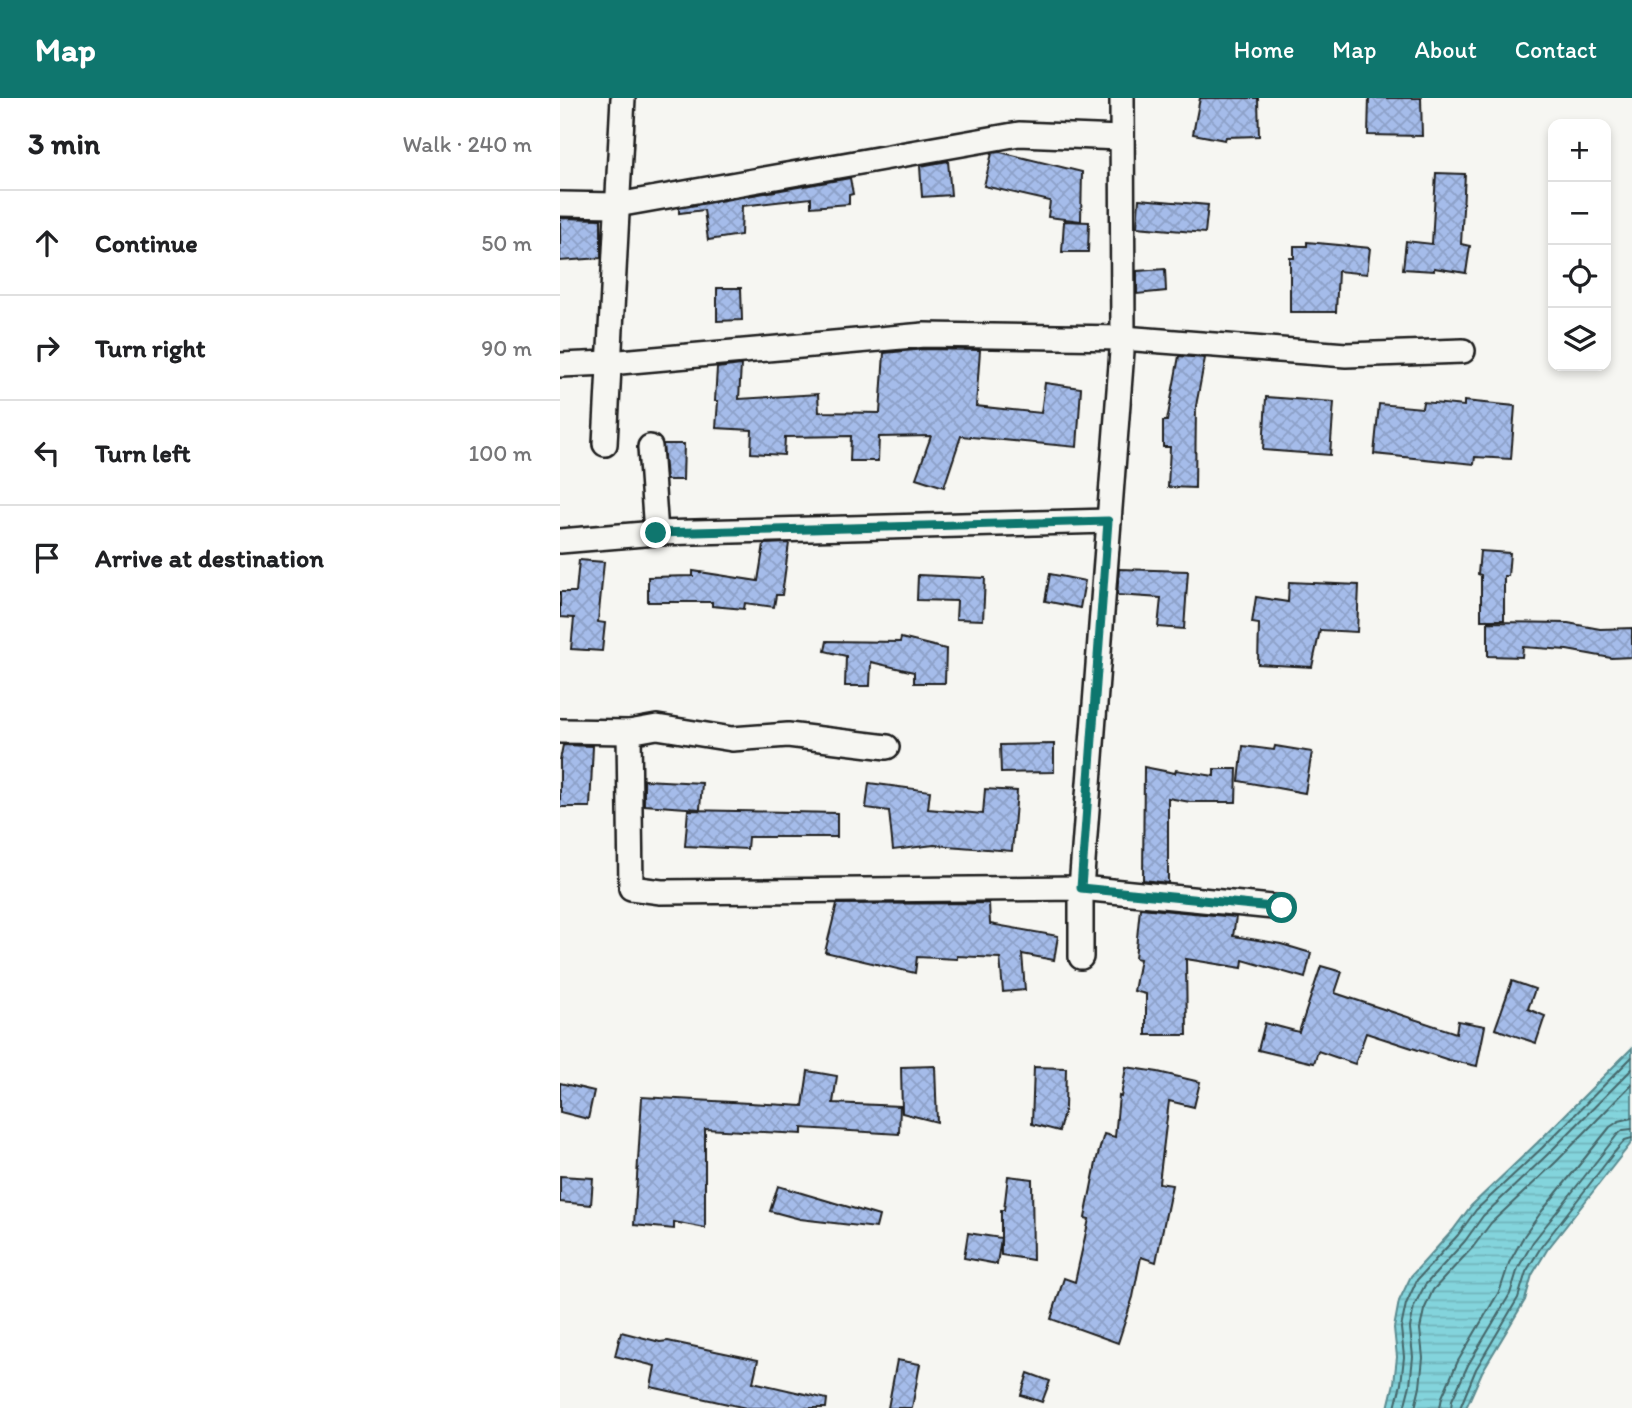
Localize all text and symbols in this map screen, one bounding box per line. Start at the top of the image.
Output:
text: Map [35,30,96,69]
text: Home [1234,35,1294,64]
text: Map [1332,35,1376,64]
text: About [1414,35,1477,64]
text: Contact [1515,35,1597,64]
map controls [1548,119,1611,371]
button: + [1548,119,1611,182]
text: 3 min [28,125,100,162]
text: Walk · 240 m [402,130,532,158]
button: − [1548,182,1611,245]
icon: ahead [28,224,66,262]
text: Continue [95,227,198,259]
text: 50 m [481,229,532,257]
button: locate [1548,245,1611,308]
button: layers [1548,308,1611,371]
icon: right [28,329,66,367]
text: Turn right [95,332,206,364]
text: 90 m [481,334,532,362]
icon: left [28,434,66,472]
text: Turn left [95,437,191,469]
text: 100 m [468,439,532,467]
route end [640,517,671,548]
icon: arrive [28,539,66,577]
text: Arrive at destination [95,542,324,574]
route start [1266,892,1297,923]

